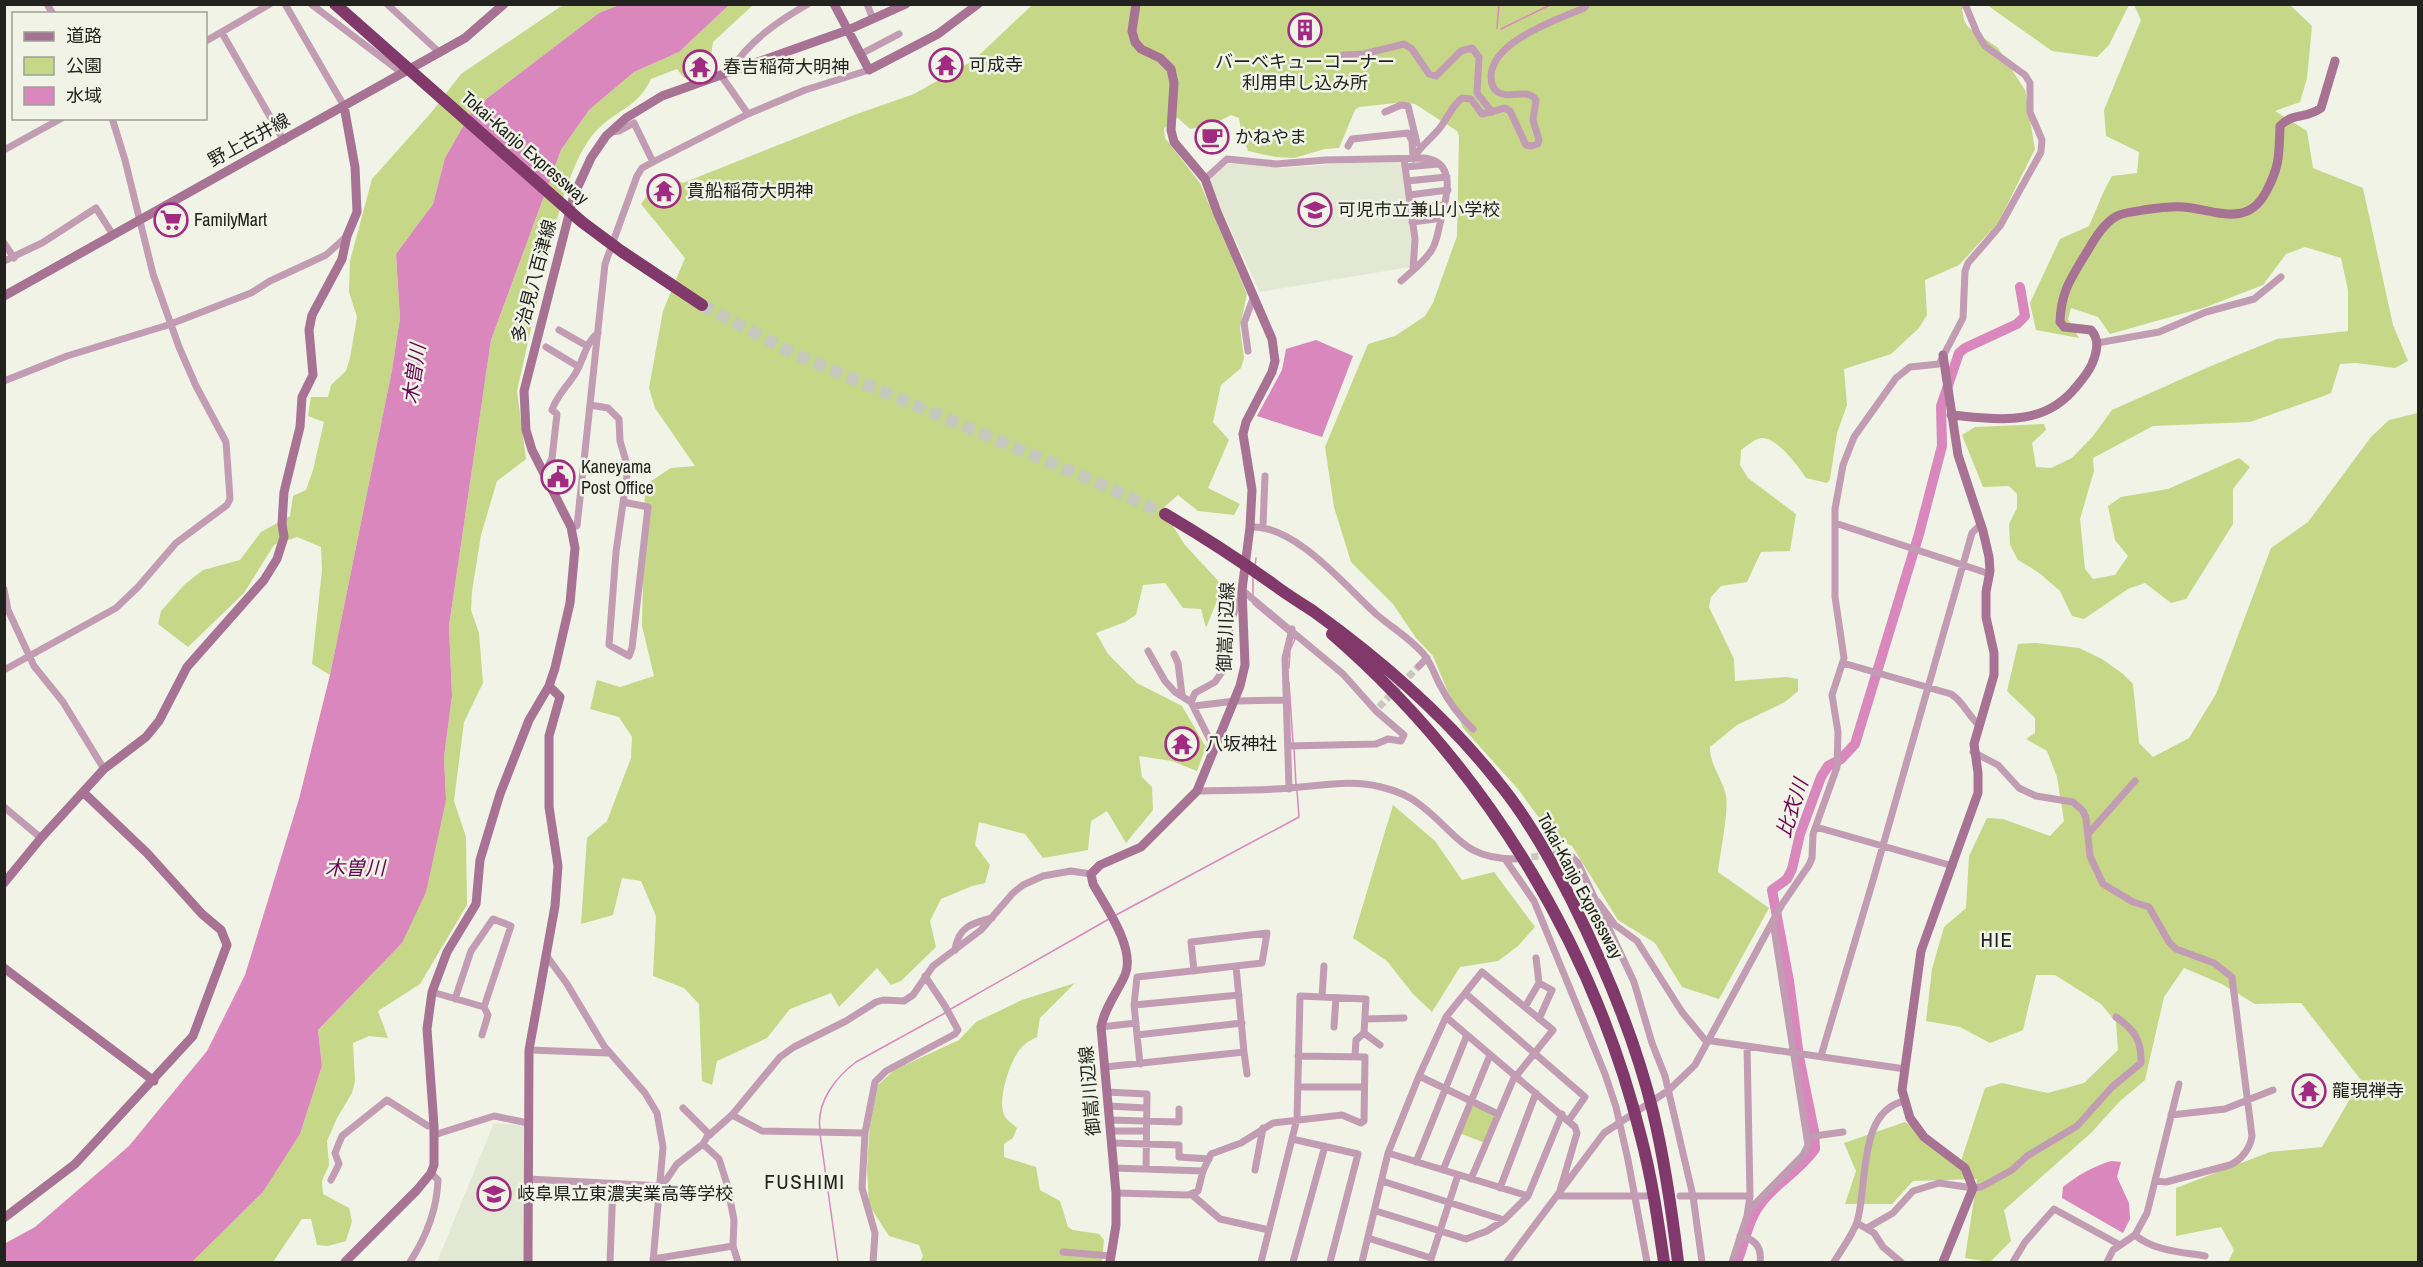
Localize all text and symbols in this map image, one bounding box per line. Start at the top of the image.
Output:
legend [12,12,207,120]
building icon: バーベキューコーナー 利用申し込み所 [1287,12,1323,48]
text: 道路 [66,23,102,48]
temple icon: 可成寺 [928,47,964,83]
temple icon: 春吉稲荷大明神 [682,49,718,85]
place label: バーベキューコーナー 利用申し込み所 [1215,49,1395,95]
place label: 可成寺 [969,52,1023,77]
text: 公園 [66,53,102,78]
place label: 春吉稲荷大明神 [723,54,849,79]
text: 水域 [66,83,102,108]
street label: Tokai-Kanjo Expressway [456,85,595,210]
street label: 野上古井線 [203,107,294,172]
cafe icon: かねやま [1194,119,1230,155]
place label: かねやま [1235,124,1307,149]
temple icon: 貴船稲荷大明神 [646,173,682,209]
place label: 貴船稲荷大明神 [687,178,813,203]
school or university icon: 可児市立兼山小学校 [1297,192,1333,228]
place label: 可児市立兼山小学校 [1338,197,1500,222]
supermarket icon: FamilyMart [153,202,189,238]
place label: FamilyMart [194,207,267,232]
street label: 多治見八百津線 [505,217,562,345]
water label: 木曽川 [396,340,431,406]
place label: Kaneyama Post Office [581,454,654,500]
public building icon: Kaneyama Post Office [540,459,576,495]
street label: 御嵩川辺線 [1211,582,1240,672]
temple icon: 八坂神社 [1164,726,1200,762]
place label: 八坂神社 [1205,731,1277,756]
water label: 比衣川 [1769,773,1814,841]
street label: Tokai-Kanjo Expressway [1531,809,1630,964]
water label: 木曽川 [325,854,387,881]
district label: HIE [1980,925,2014,954]
street label: 御嵩川辺線 [1073,1045,1106,1137]
temple icon: 龍現禅寺 [2291,1073,2327,1109]
place label: 龍現禅寺 [2332,1078,2404,1103]
district label: FUSHIMI [764,1167,846,1196]
school or university icon: 岐阜県立東濃実業高等学校 [476,1176,512,1212]
place label: 岐阜県立東濃実業高等学校 [517,1181,733,1206]

